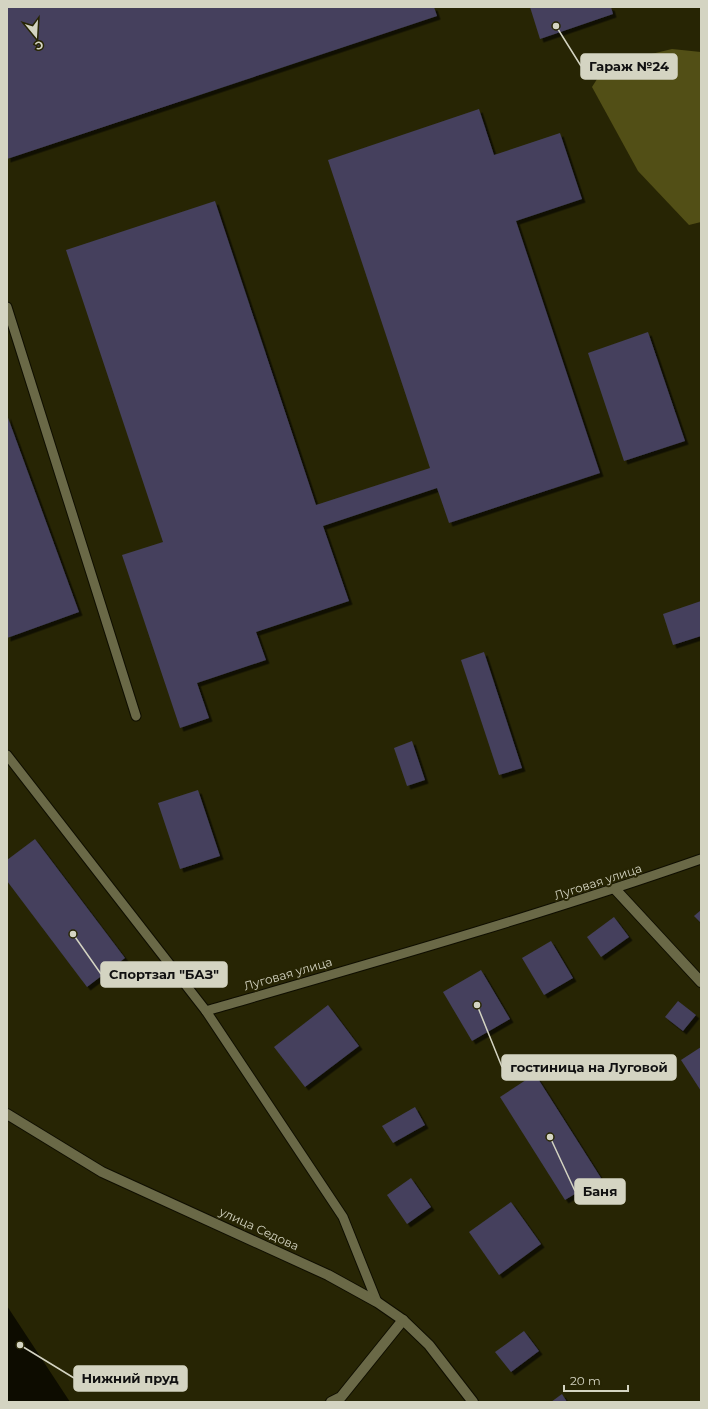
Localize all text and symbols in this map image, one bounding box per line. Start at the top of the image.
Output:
north arrow [16,16,56,56]
text: С [33,38,45,53]
callout: Гараж №24 [581,54,677,79]
text: Гараж №24 [589,58,669,74]
street label: Луговая улица [552,860,644,903]
street label: Луговая улица [242,954,334,993]
callout: Спортзал "БАЗ" [101,962,227,987]
text: Спортзал "БАЗ" [109,966,219,982]
callout: гостиница на Луговой [502,1055,676,1080]
text: гостиница на Луговой [510,1059,668,1075]
callout: Баня [575,1179,625,1204]
text: Баня [583,1183,617,1199]
street label: улица Седова [216,1203,301,1254]
callout: Нижний пруд [74,1366,187,1391]
scale bar [564,1367,628,1393]
text: Нижний пруд [81,1370,179,1386]
text: 20 m [570,1373,601,1388]

